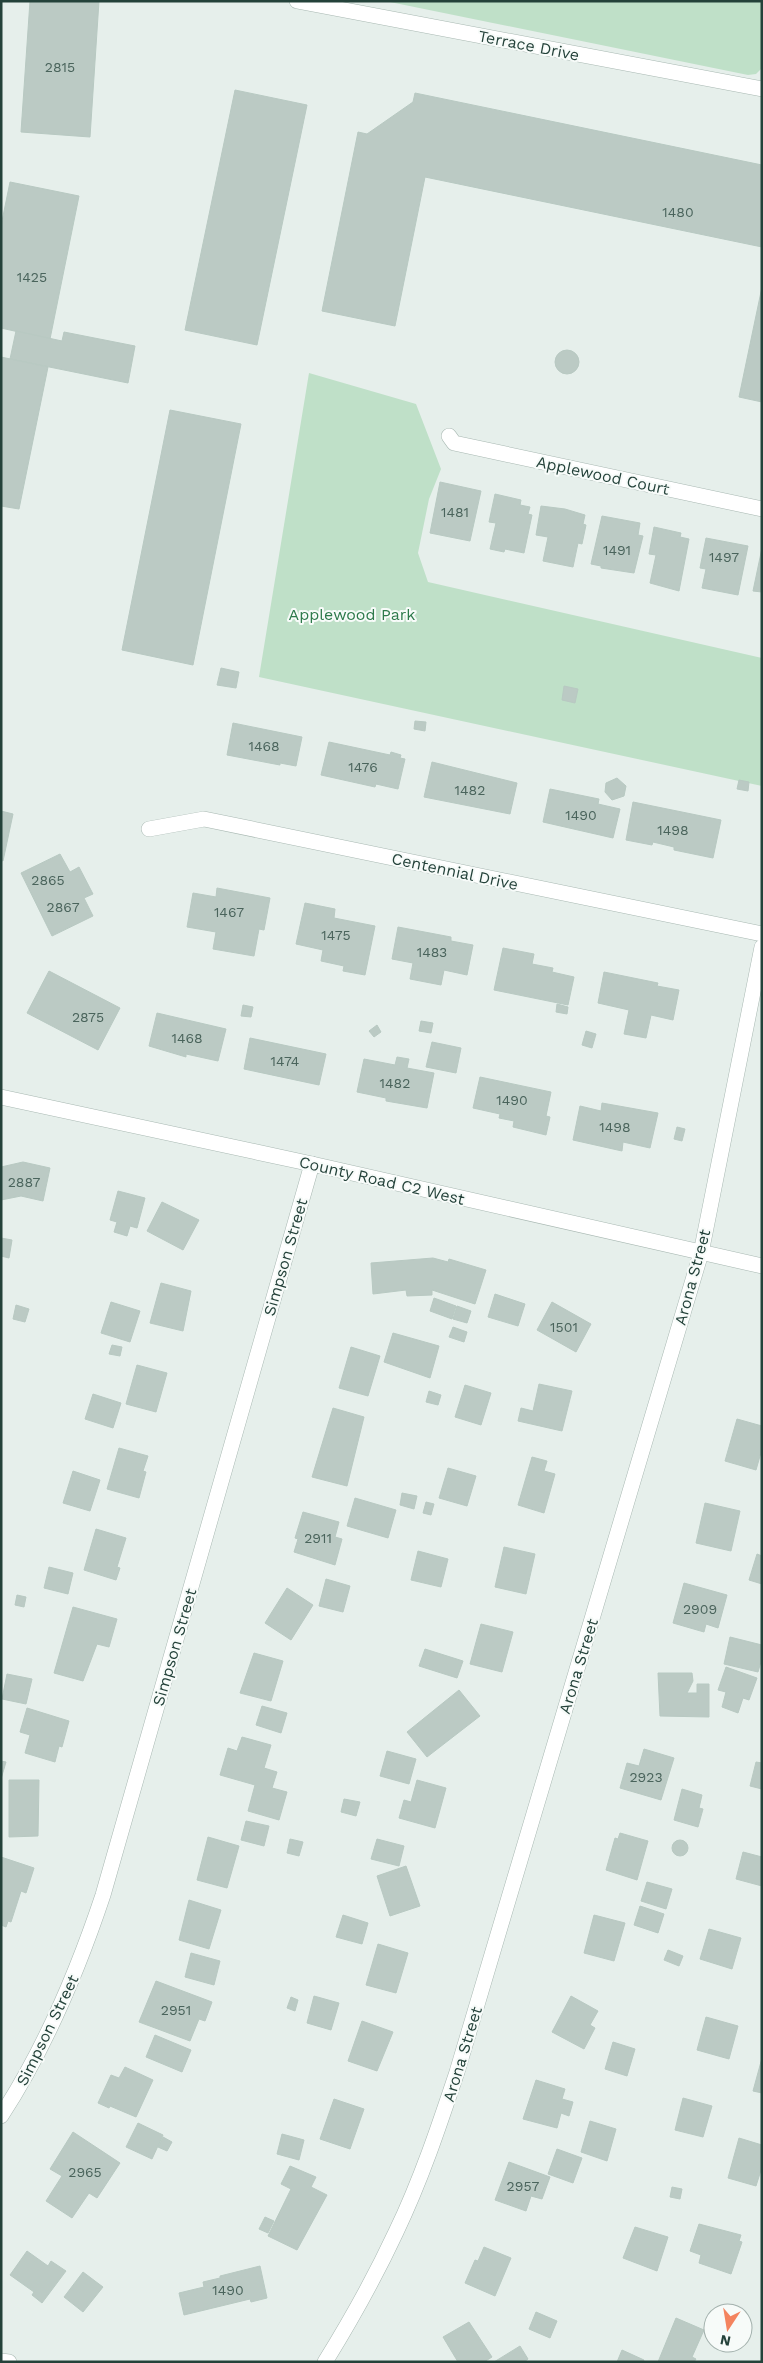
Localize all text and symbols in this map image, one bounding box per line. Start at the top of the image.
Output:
street label: Terrace Drive [477,26,581,65]
house number: 2815 [45,59,75,75]
house number: 1480 [662,204,694,220]
house number: 1425 [17,269,47,285]
street label: Applewood Court [535,452,671,499]
house number: 1481 [441,504,469,520]
house number: 1491 [603,542,631,558]
house number: 1497 [709,549,739,565]
park label: Applewood Park [289,605,415,624]
house number: 1468 [248,738,280,754]
house number: 1476 [348,759,378,775]
house number: 1482 [455,782,485,798]
house number: 1490 [565,807,597,823]
house number: 1498 [657,822,689,838]
street label: Centennial Drive [390,849,520,894]
house number: 2865 [31,872,65,888]
house number: 2867 [46,899,80,915]
house number: 1467 [214,904,244,920]
house number: 1475 [321,927,351,943]
house number: 1483 [417,944,447,960]
house number: 2875 [72,1009,104,1025]
house number: 1468 [171,1030,203,1046]
house number: 1474 [271,1053,299,1069]
house number: 1482 [380,1075,410,1091]
house number: 1490 [496,1092,528,1108]
house number: 1498 [599,1119,631,1135]
street label: County Road C2 West [297,1152,467,1209]
house number: 2887 [8,1174,40,1190]
street label: Simpson Street [260,1196,311,1318]
street label: Arona Street [671,1227,715,1327]
house number: 1501 [550,1319,578,1335]
house number: 2911 [304,1530,332,1546]
street label: Simpson Street [149,1586,200,1708]
house number: 2909 [683,1601,717,1617]
street label: Arona Street [555,1616,602,1716]
house number: 2923 [629,1769,663,1785]
street label: Simpson Street [12,1971,83,2089]
house number: 2951 [161,2002,191,2018]
street label: Arona Street [439,2004,486,2104]
house number: 2965 [68,2164,102,2180]
house number: 2957 [507,2178,540,2194]
house number: 1490 [212,2282,244,2298]
north arrow [703,2303,753,2353]
text: N [719,2332,732,2350]

